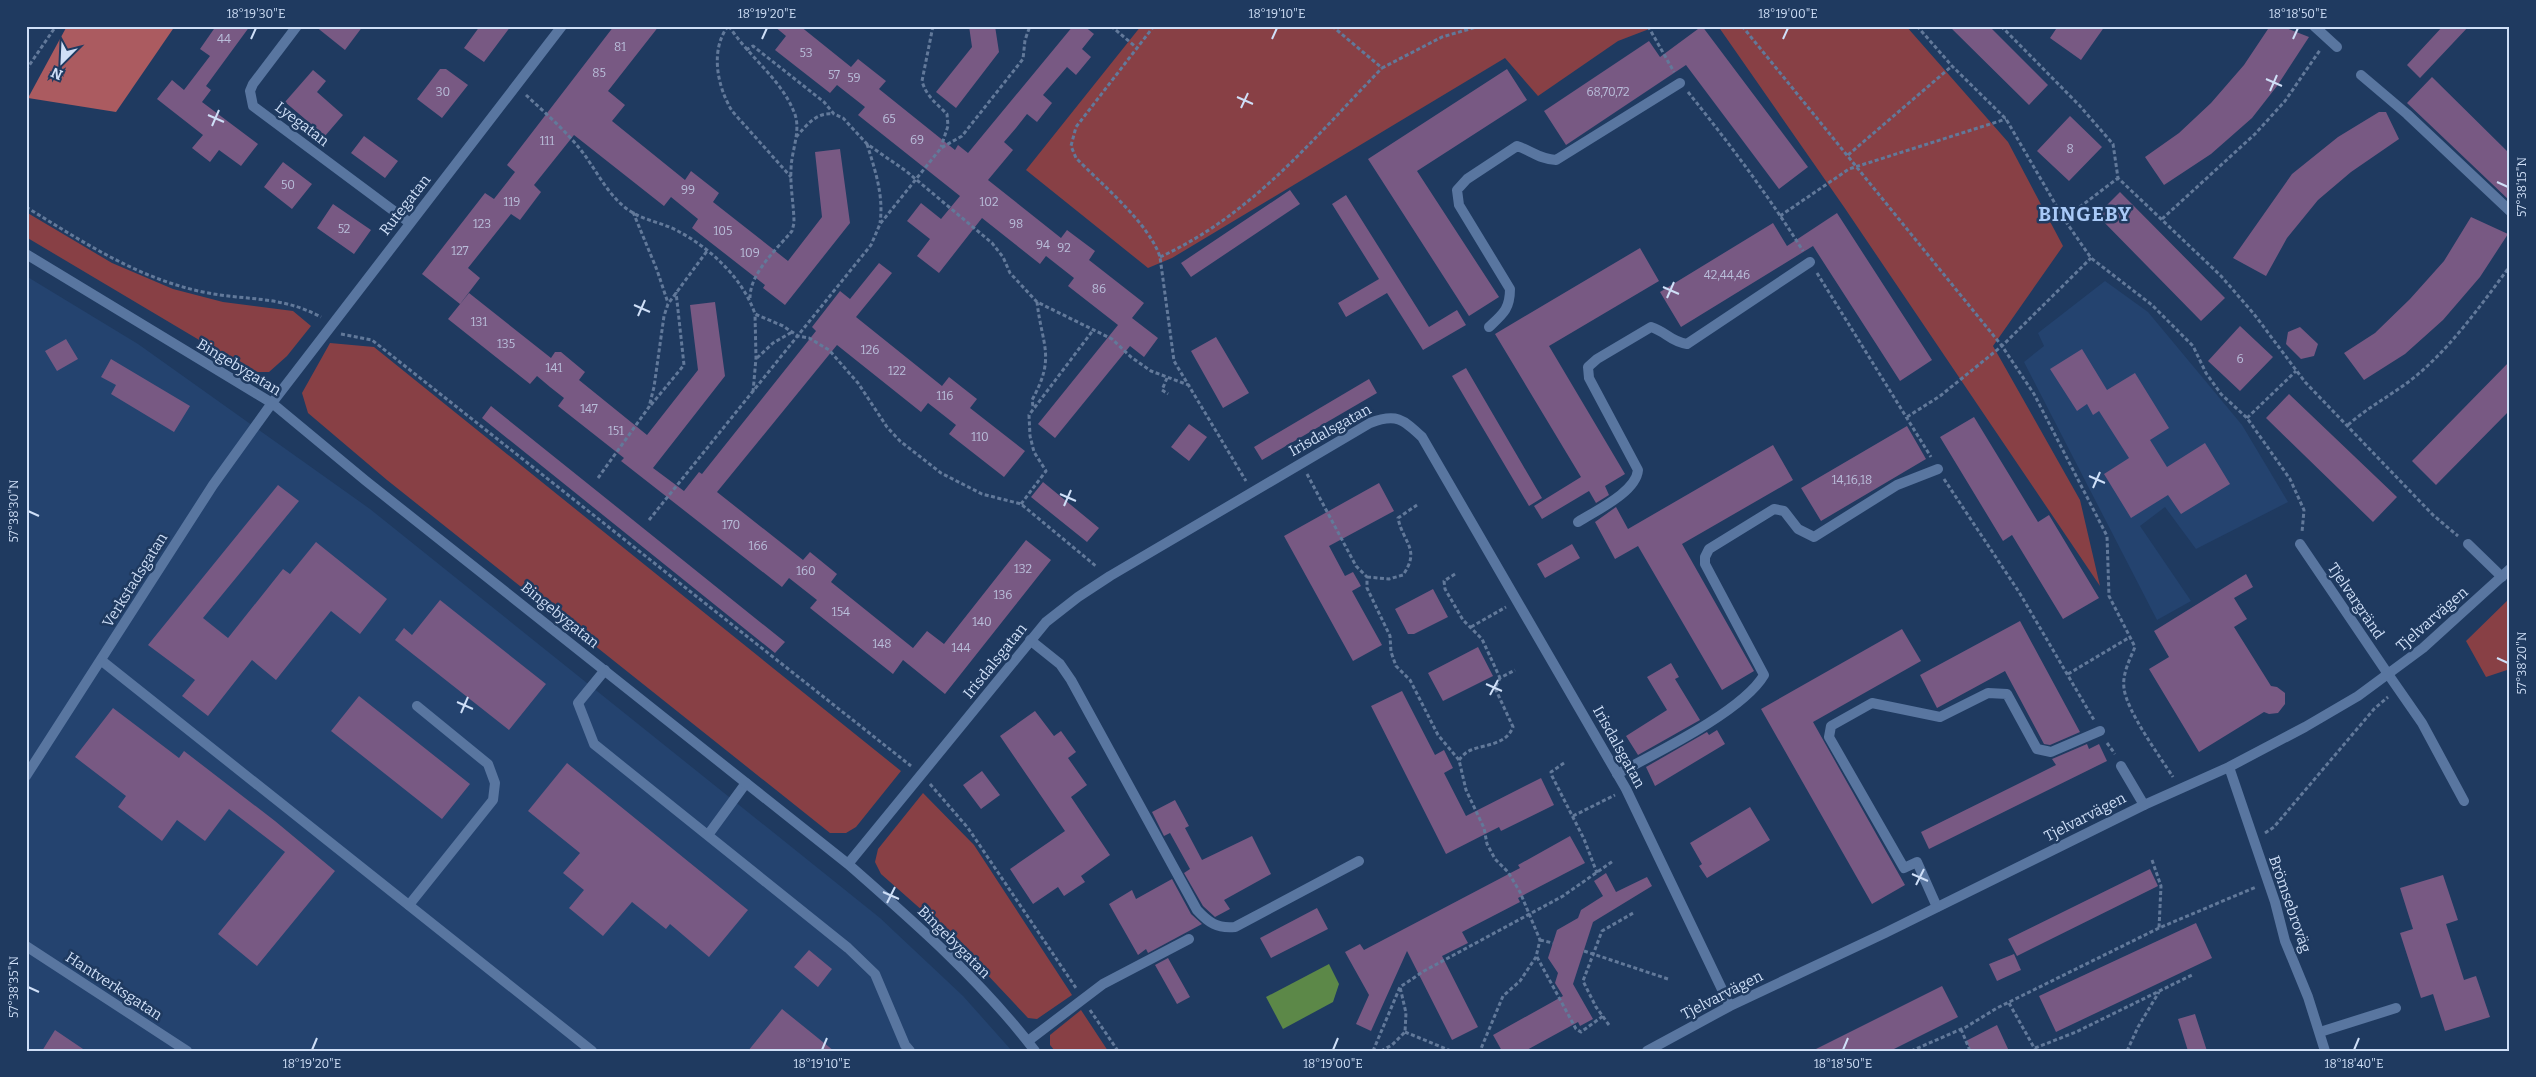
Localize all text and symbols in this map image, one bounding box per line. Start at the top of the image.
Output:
text: 18°19'30"E [227,7,285,21]
text: 18°19'20"E [738,7,796,21]
text: 18°19'10"E [1249,7,1305,21]
text: 18°19'00"E [1758,7,1818,21]
text: 18°18'50"E [2269,7,2327,21]
house number: 44 [217,32,231,46]
north arrow [38,38,88,88]
house number: 81 [614,40,626,54]
house number: 53 [800,46,813,60]
text: N [48,63,65,83]
house number: 85 [592,66,606,80]
house number: 57 [828,68,840,82]
house number: 59 [847,71,861,85]
house number: 30 [436,85,450,99]
house number: 68,70,72 [1586,85,1630,99]
street label: Lyegatan [272,98,333,150]
house number: 65 [882,112,896,126]
house number: 69 [910,133,924,147]
house number: 111 [540,134,554,148]
house number: 8 [2066,142,2074,156]
text: 57°38'15"N [2515,157,2529,217]
street label: Rutegatan [376,171,434,239]
house number: 50 [281,178,295,192]
house number: 99 [681,183,695,197]
house number: 119 [504,195,520,209]
house number: 102 [979,195,999,209]
district label: BINGEBY [2038,202,2132,226]
house number: 123 [473,217,491,231]
house number: 98 [1009,217,1023,231]
house number: 52 [338,222,350,236]
house number: 105 [714,224,732,238]
house number: 94 [1036,238,1050,252]
house number: 92 [1057,241,1071,255]
house number: 127 [451,244,469,258]
house number: 109 [740,246,760,260]
house number: 42,44,46 [1704,268,1750,282]
house number: 86 [1092,282,1106,296]
house number: 131 [471,315,487,329]
street label: Bingebygatan [194,335,285,399]
house number: 135 [497,337,515,351]
house number: 126 [861,343,879,357]
house number: 6 [2236,352,2244,366]
house number: 141 [546,361,562,375]
house number: 122 [888,364,906,378]
house number: 116 [937,389,953,403]
street label: Irisdalsgatan [1286,400,1375,460]
house number: 147 [580,402,598,416]
house number: 151 [608,424,624,438]
house number: 110 [971,430,989,444]
house number: 14,16,18 [1832,473,1872,487]
text: 57°38'30"N [7,479,21,543]
house number: 170 [722,518,740,532]
street label: Verkstadsgatan [99,529,172,631]
house number: 166 [749,539,767,553]
street label: Tjelvargränd [2324,560,2388,643]
house number: 132 [1014,562,1032,576]
house number: 160 [796,564,816,578]
street label: Bingebygatan [517,578,603,652]
street label: Tjelvarvägen [2392,583,2472,655]
house number: 136 [994,588,1012,602]
house number: 154 [832,605,850,619]
house number: 140 [972,615,992,629]
street label: Irisdalsgatan [959,620,1031,702]
text: 57°38'20"N [2515,631,2529,694]
house number: 148 [872,637,892,651]
house number: 144 [952,641,970,655]
street label: Irisdalsgatan [1589,703,1649,792]
street label: Tjelvarvägen [2041,789,2129,845]
street label: Brömsebroväg [2265,853,2315,955]
street label: Bingebygatan [914,902,994,982]
street label: Hantverksgatan [62,948,166,1024]
text: 57°38'35"N [7,956,21,1018]
street label: Tjelvarvägen [1678,967,1766,1023]
text: 18°19'20"E [283,1057,341,1071]
text: 18°19'10"E [794,1057,850,1071]
text: 18°19'00"E [1303,1057,1363,1071]
text: 18°18'50"E [1814,1057,1872,1071]
text: 18°18'40"E [2325,1057,2383,1071]

